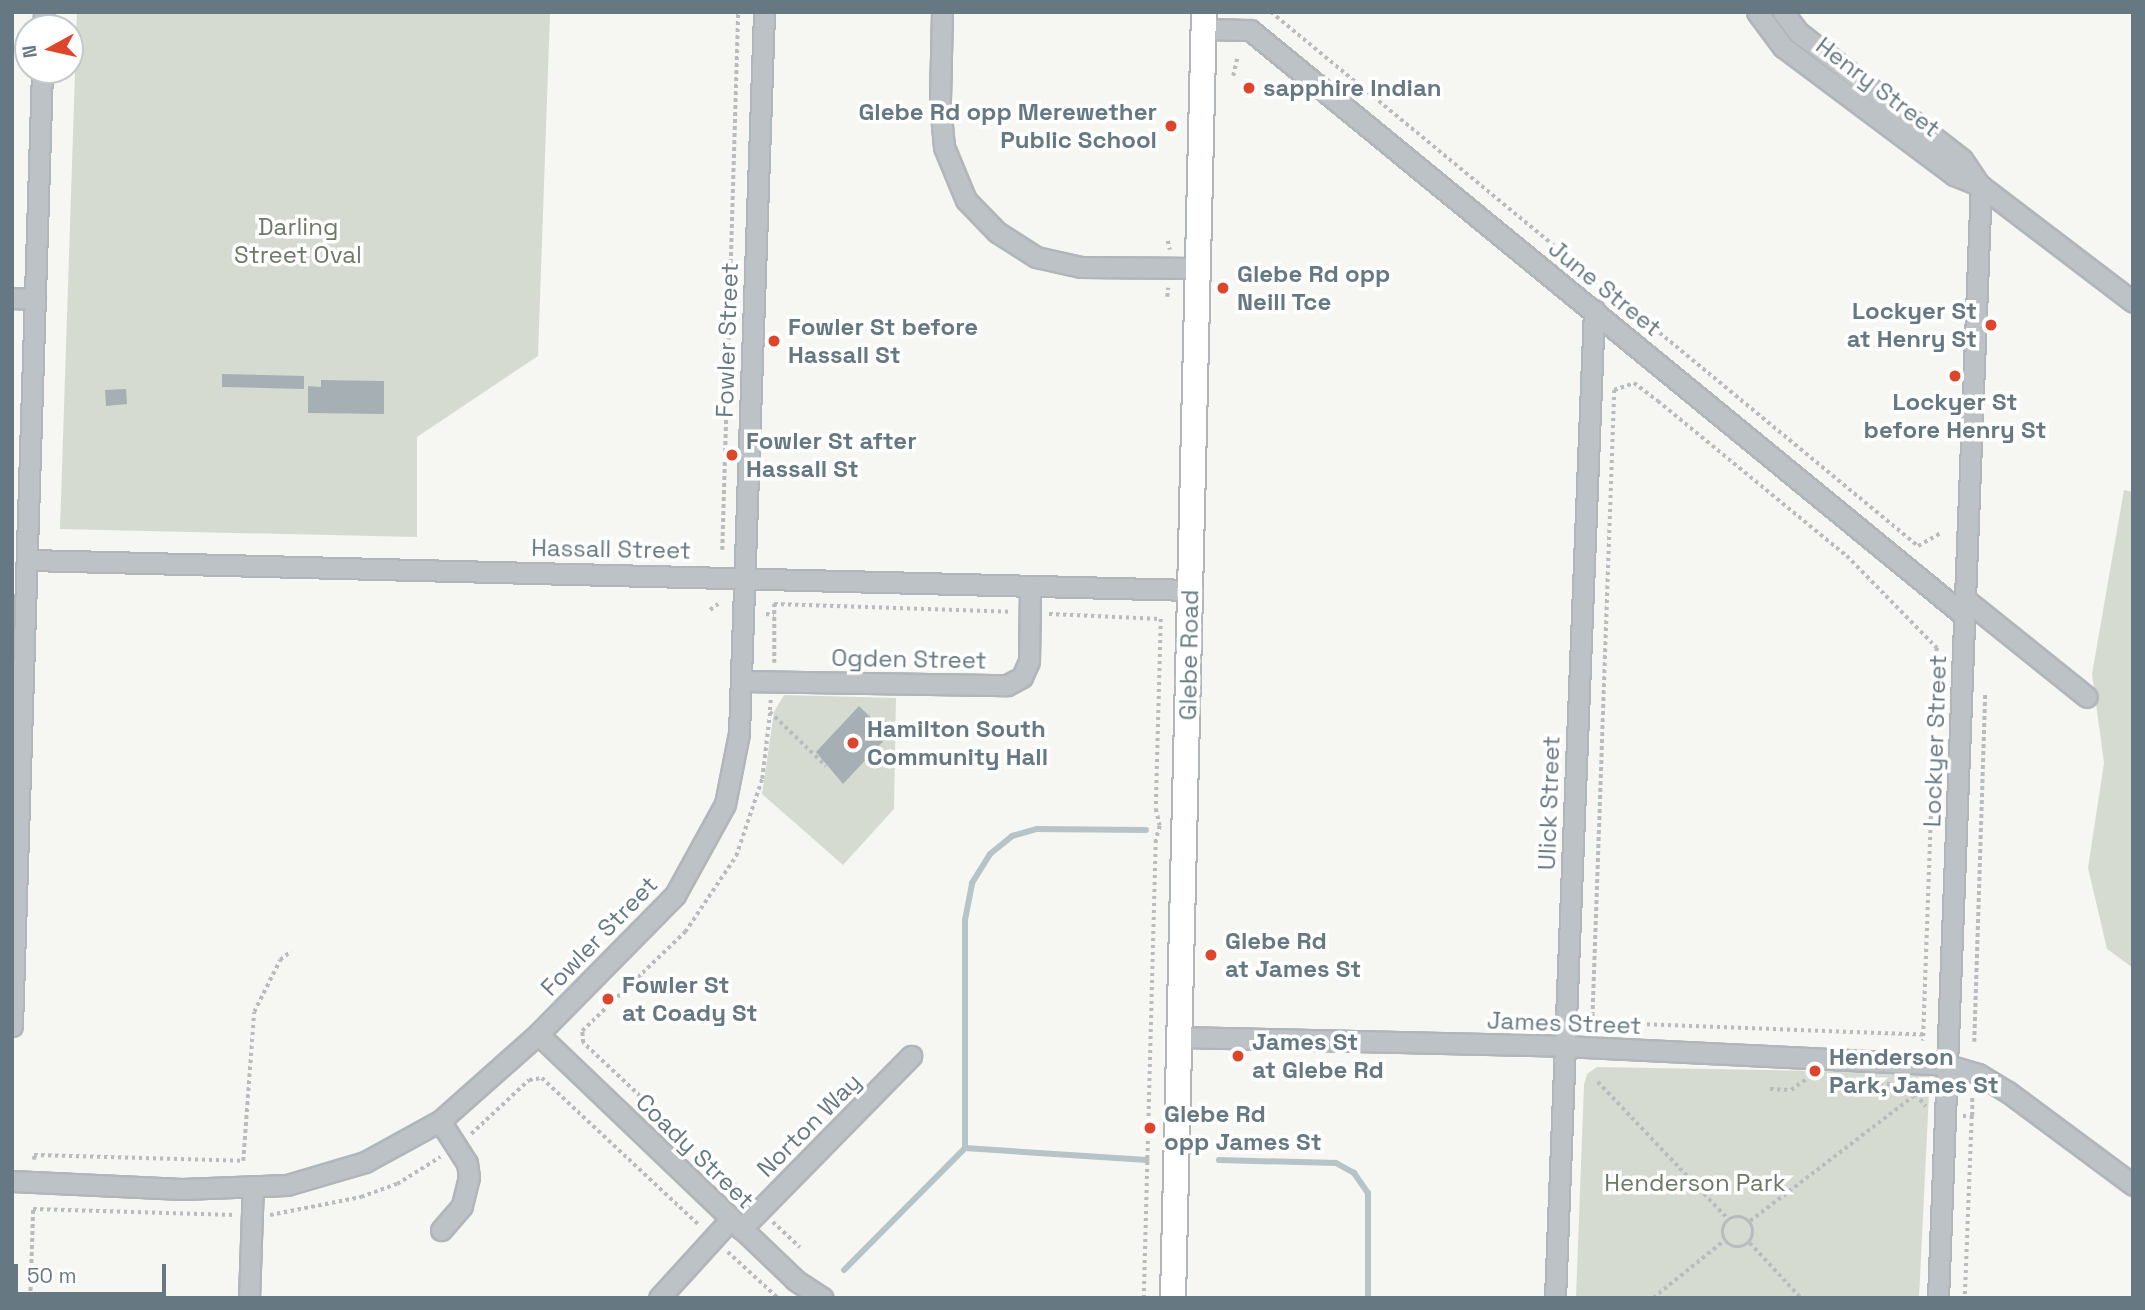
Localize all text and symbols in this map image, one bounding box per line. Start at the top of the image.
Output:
north arrow [14,14,84,84]
street label: Henry Street [1810,31,1946,143]
text: N [16,44,43,60]
place label: sapphire Indian [1263,74,1442,102]
marker: sapphire Indian [1241,80,1257,96]
place label: Glebe Rd opp Merewether Public School [858,98,1157,154]
marker: Glebe Rd opp Merewether Public School [1163,118,1179,134]
park label: Darling Street Oval [234,213,362,269]
street label: June Street [1543,234,1667,342]
place label: Glebe Rd opp Neill Tce [1237,260,1390,316]
street label: Fowler Street [710,262,744,418]
marker: Glebe Rd opp Neill Tce [1215,280,1231,296]
place label: Lockyer St at Henry St [1847,297,1977,353]
place label: Fowler St before Hassall St [788,313,978,369]
marker: Lockyer St at Henry St [1983,317,1999,333]
marker: Fowler St before Hassall St [766,333,782,349]
marker: Lockyer St before Henry St [1947,368,1963,384]
place label: Lockyer St before Henry St [1864,388,2046,444]
place label: Fowler St after Hassall St [746,427,917,483]
marker: Fowler St after Hassall St [724,447,740,463]
street label: Hassall Street [531,533,691,565]
street label: Glebe Road [1173,589,1205,721]
street label: Ogden Street [831,643,987,675]
street label: Lockyer Street [1918,654,1952,828]
place label: Hamilton South Community Hall [867,715,1048,771]
marker: Hamilton South Community Hall [845,735,861,751]
street label: Ulick Street [1532,735,1566,871]
street label: Fowler Street [535,870,663,1002]
place label: Glebe Rd at James St [1225,927,1361,983]
marker: Glebe Rd at James St [1203,947,1219,963]
place label: Fowler St at Coady St [622,971,758,1027]
marker: Fowler St at Coady St [600,991,616,1007]
street label: James Street [1486,1006,1642,1040]
place label: James St at Glebe Rd [1252,1028,1384,1084]
place label: Henderson Park, James St [1829,1043,2000,1099]
marker: James St at Glebe Rd [1230,1048,1246,1064]
marker: Henderson Park, James St [1807,1063,1823,1079]
street label: Norton Way [751,1067,867,1183]
street label: Coady Street [630,1087,760,1215]
place label: Glebe Rd opp James St [1164,1100,1322,1156]
marker: Glebe Rd opp James St [1142,1120,1158,1136]
park label: Henderson Park [1604,1169,1786,1197]
scale bar [18,1250,170,1294]
text: 50 m [27,1262,77,1289]

